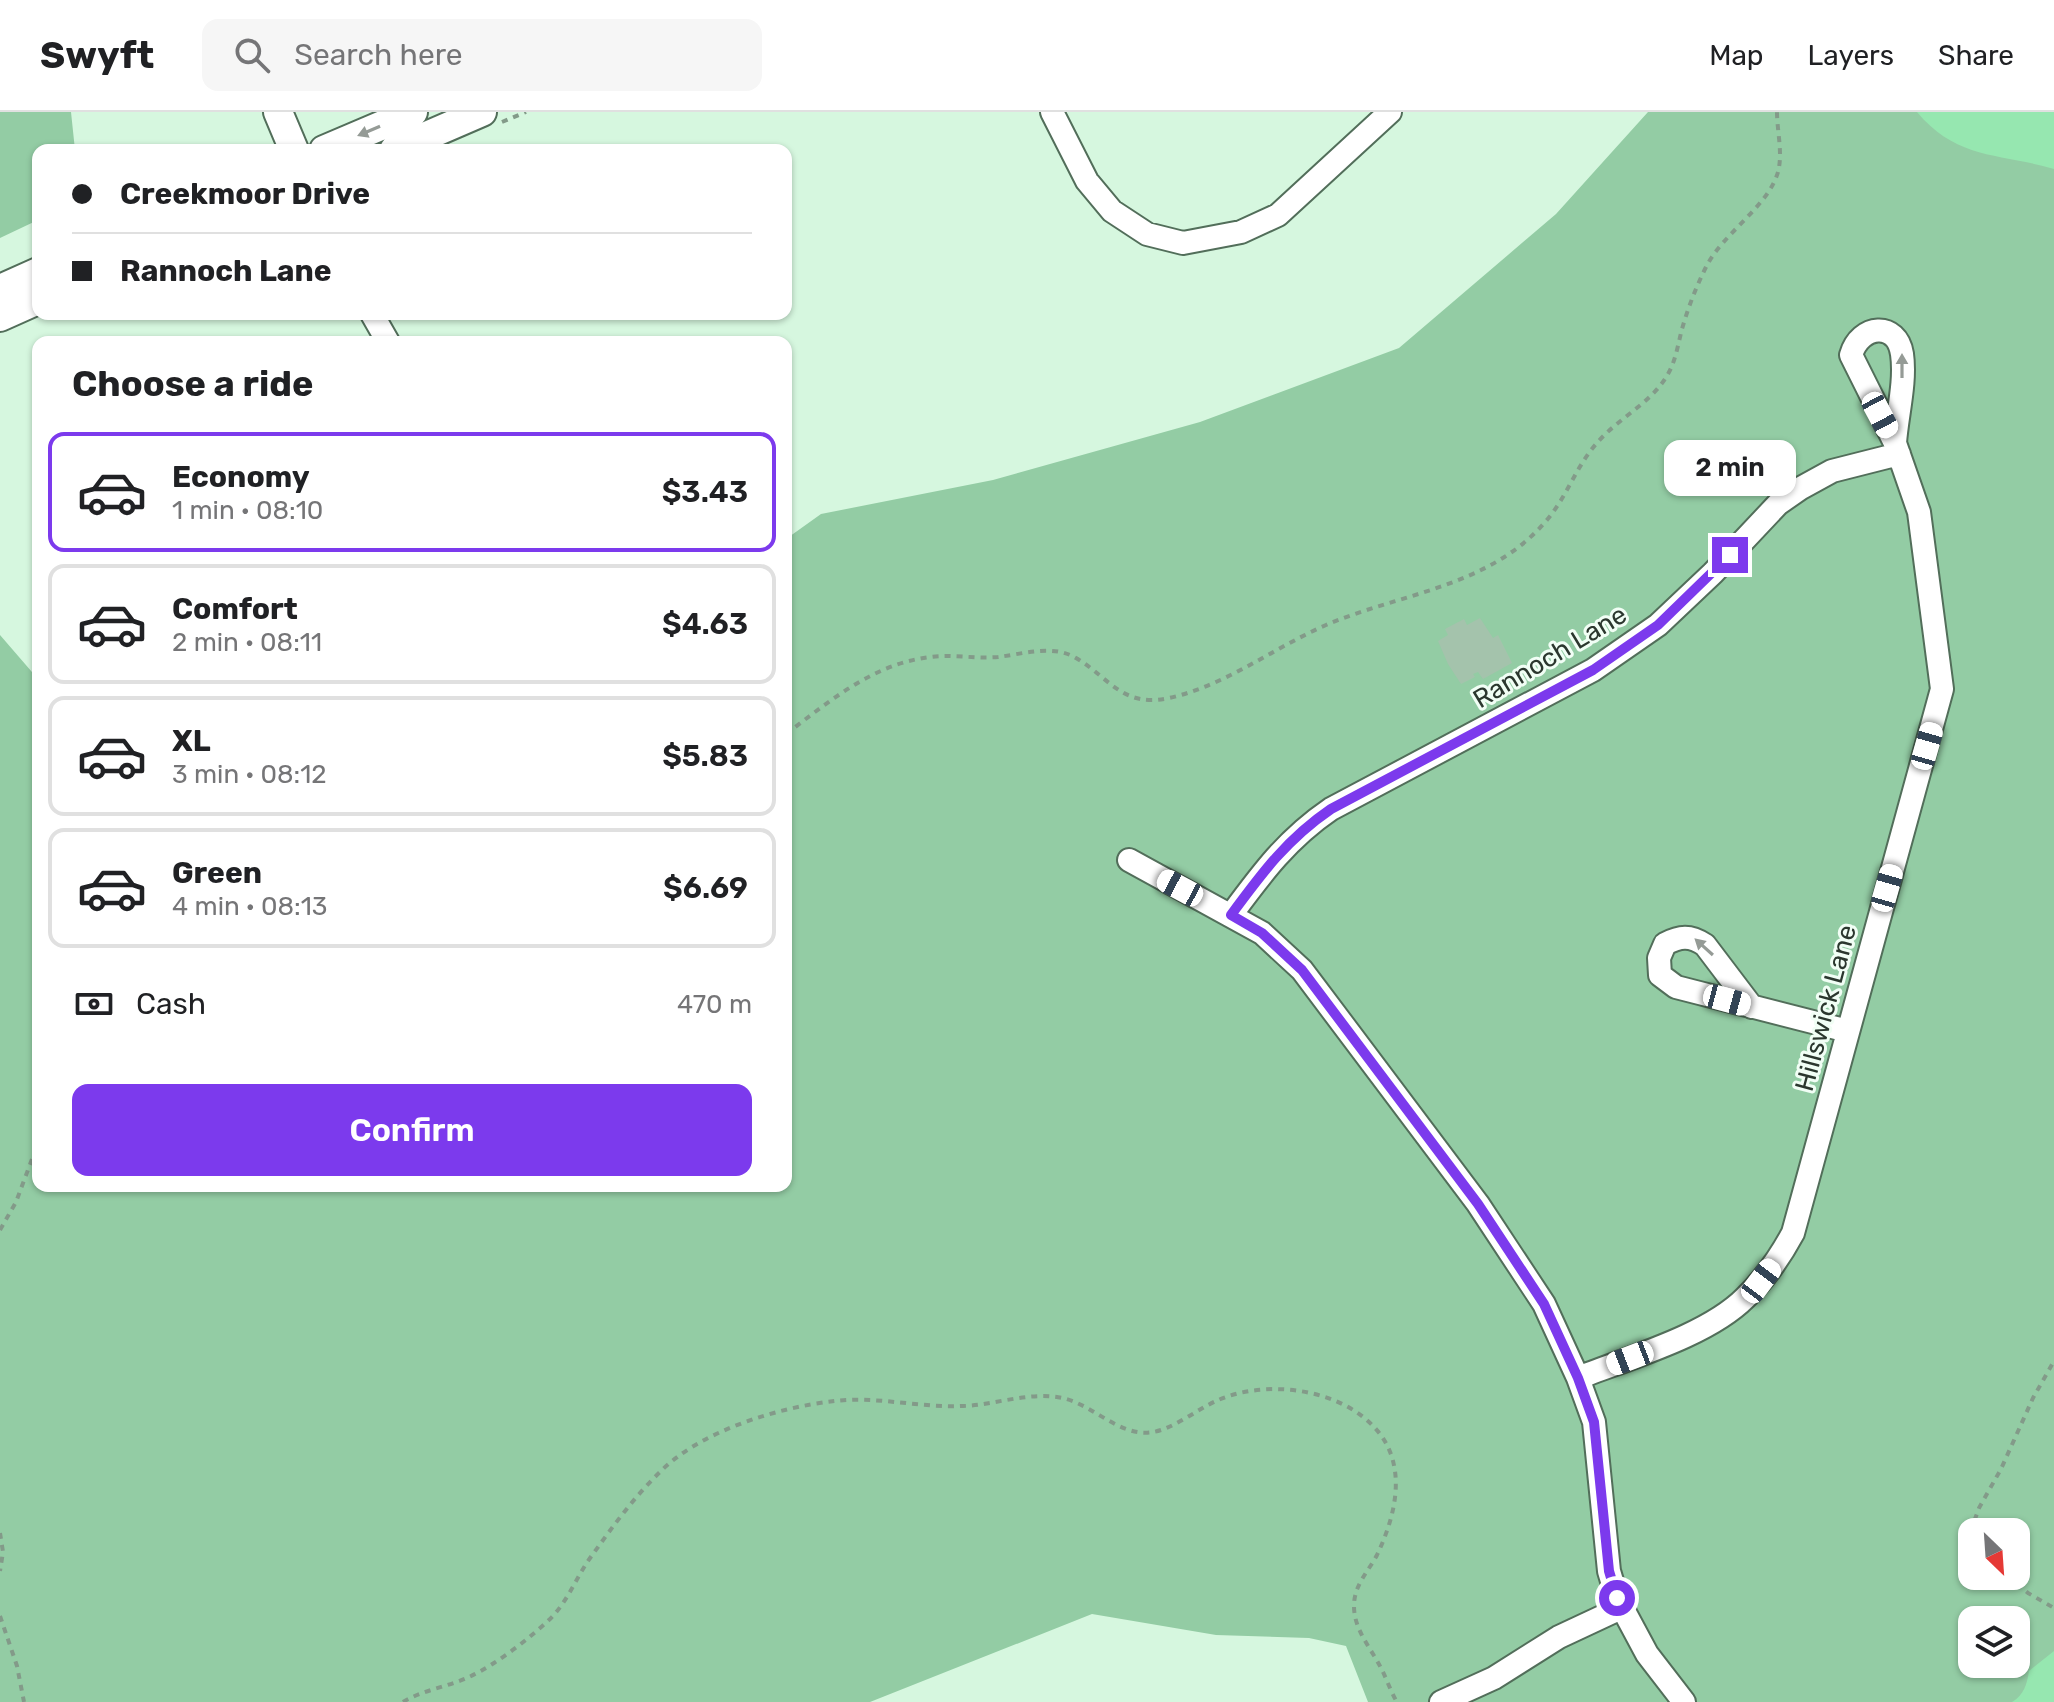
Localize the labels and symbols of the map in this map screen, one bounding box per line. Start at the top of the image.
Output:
one-way arrow [357,124,381,138]
one-way arrow [1896,353,1908,378]
car [1858,388,1902,442]
callout: 2 min [1664,439,1796,495]
route end [1712,537,1748,573]
street label: Rannoch Lane [1468,599,1632,715]
car [1909,720,1945,772]
car [1869,862,1905,914]
car [1153,866,1207,910]
street label: Hillswick Lane [1789,922,1863,1094]
one-way arrow [1694,938,1714,956]
car [1701,982,1753,1018]
car [1737,1255,1785,1307]
car [1603,1338,1657,1378]
north arrow [1958,1518,2030,1590]
route start [1599,1580,1635,1616]

